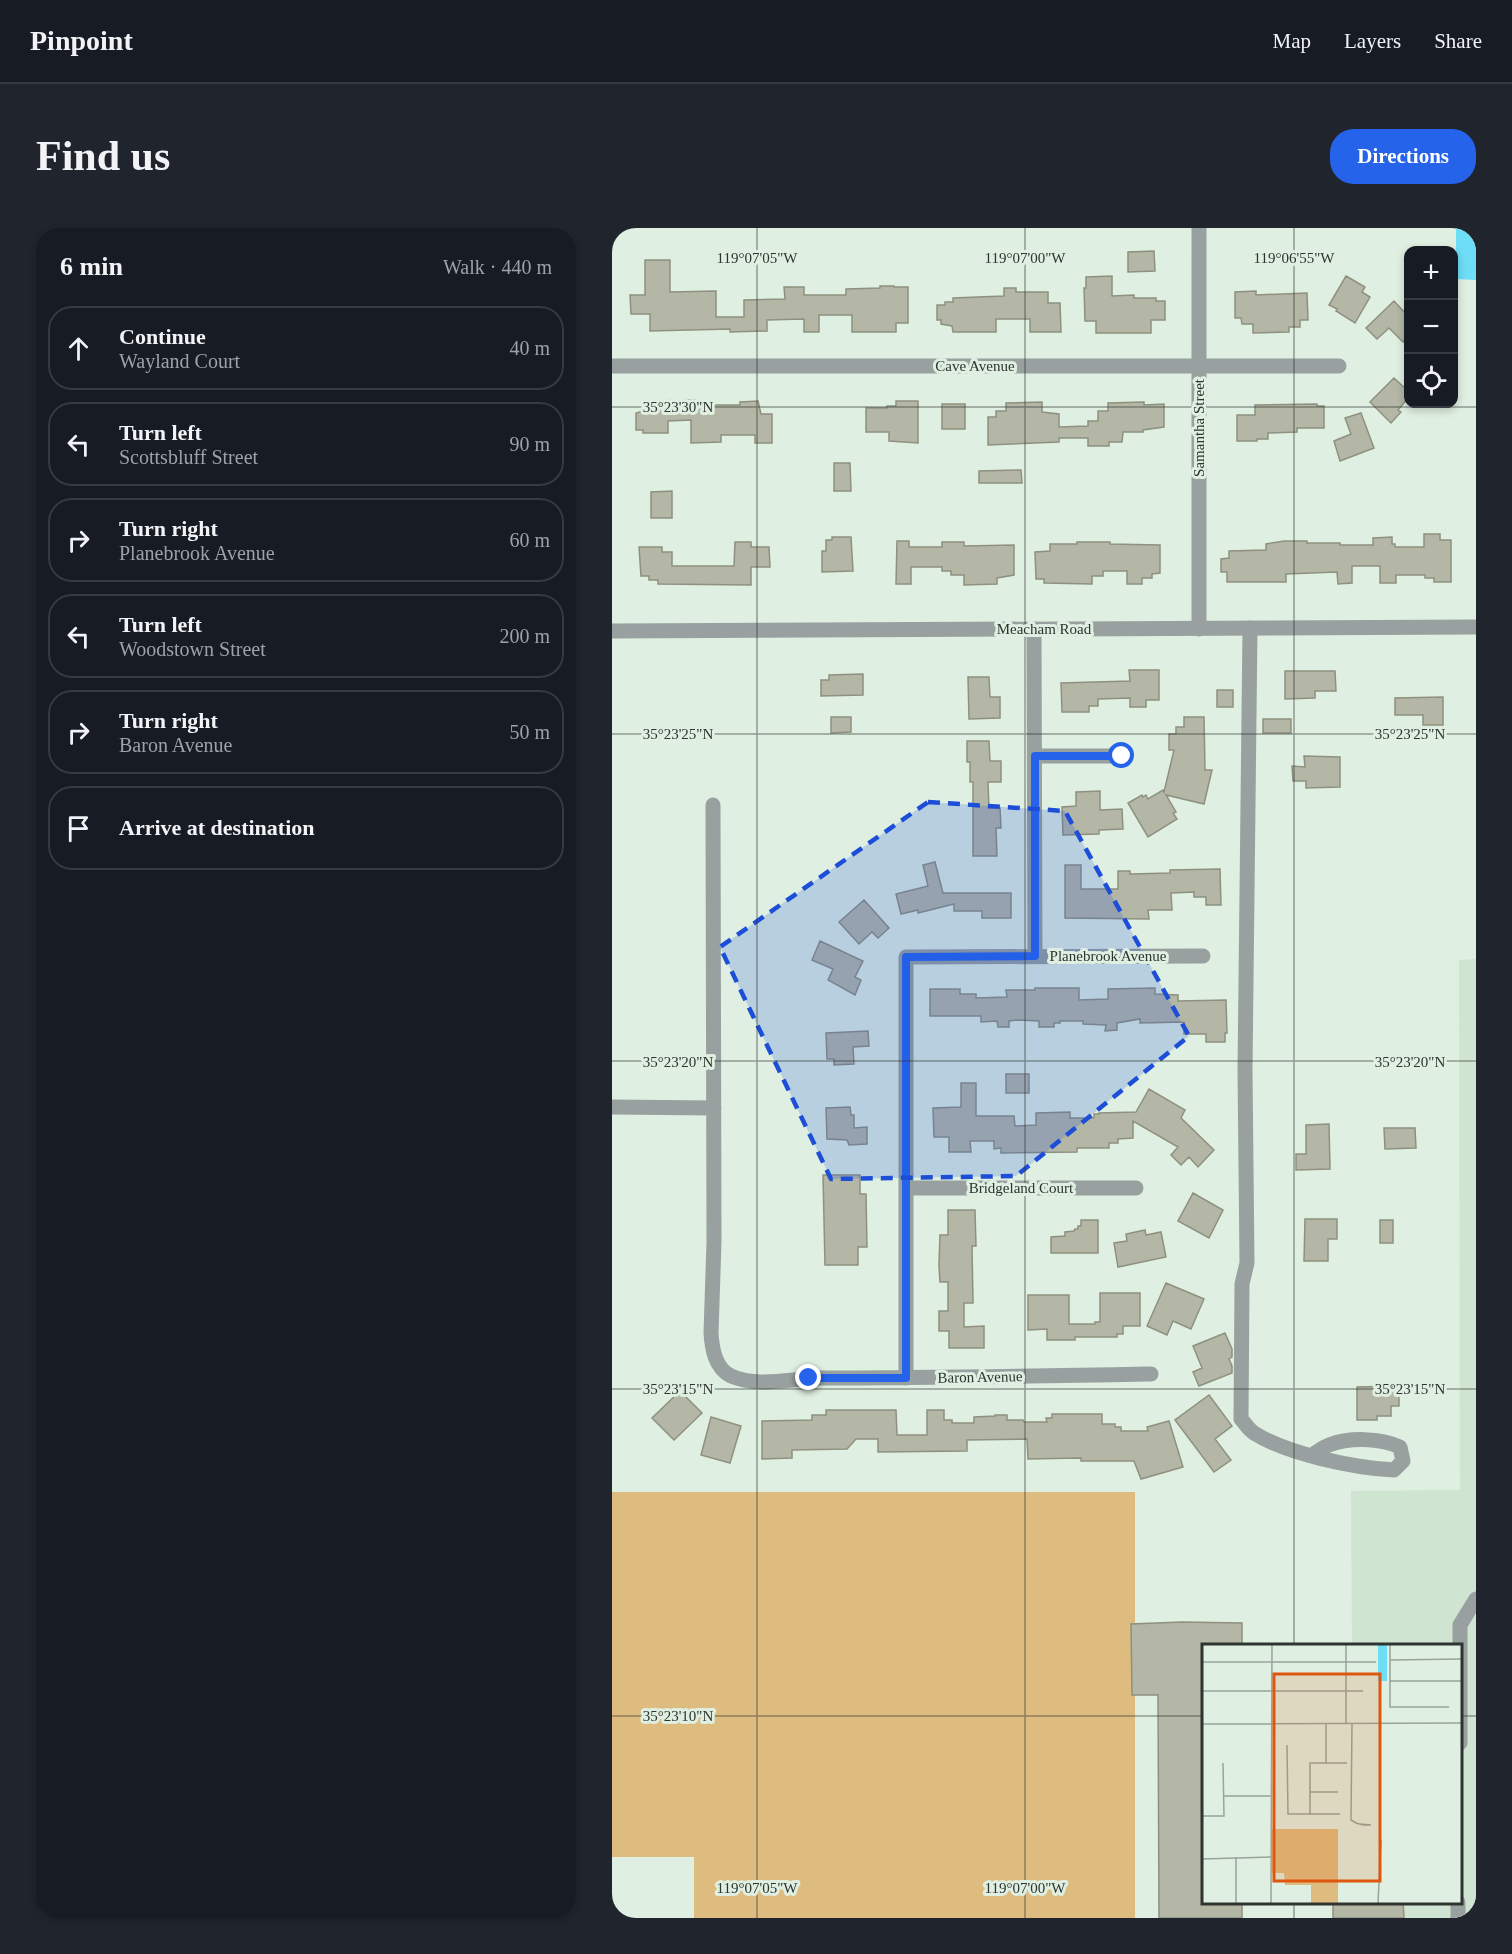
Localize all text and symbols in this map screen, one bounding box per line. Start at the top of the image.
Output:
text: Pinpoint [30,25,133,56]
text: Map [1273,29,1311,53]
text: Layers [1344,29,1401,53]
text: Share [1434,29,1482,53]
button: Directions [1330,129,1476,184]
text: Find us [36,133,170,179]
map controls [1404,246,1458,408]
button: + [1404,246,1458,300]
text: 119°07'05"W [717,250,798,266]
text: 119°07'00"W [985,250,1066,266]
text: 119°06'55"W [1254,250,1335,266]
text: 6 min [60,252,123,281]
text: Walk · 440 m [443,256,552,278]
button: − [1404,300,1458,354]
text: Continue [119,324,206,349]
icon: ahead [62,332,95,365]
text: 40 m [509,337,550,359]
text: Wayland Court [119,350,240,372]
button: locate [1404,354,1458,408]
street label: Cave Avenue [935,358,1015,374]
street label: Samantha Street [1191,378,1207,477]
text: 35°23'30"N [643,399,713,415]
text: Turn left [119,420,202,445]
icon: left [62,428,95,461]
text: 90 m [509,433,550,455]
text: Scottsbluff Street [119,446,258,468]
text: Turn right [119,516,218,541]
icon: right [62,524,95,557]
text: 60 m [509,529,550,551]
text: Planebrook Avenue [119,542,275,564]
text: Turn left [119,612,202,637]
icon: left [62,620,95,653]
street label: Meacham Road [997,621,1092,637]
text: 200 m [499,625,550,647]
text: Woodstown Street [119,638,266,660]
text: Turn right [119,708,218,733]
icon: right [62,716,95,749]
text: 50 m [509,721,550,743]
text: 35°23'25"N [643,726,713,742]
text: 35°23'25"N [1375,726,1445,742]
text: Baron Avenue [119,734,233,756]
route start [1108,742,1134,768]
icon: arrive [62,812,95,845]
text: Arrive at destination [119,815,315,840]
street label: Planebrook Avenue [1050,948,1167,964]
text: 35°23'20"N [643,1054,713,1070]
text: 35°23'20"N [1375,1054,1445,1070]
street label: Bridgeland Court [969,1180,1074,1196]
route end [795,1364,821,1390]
street label: Baron Avenue [937,1368,1023,1386]
text: 35°23'15"N [643,1381,713,1397]
text: 35°23'15"N [1375,1381,1445,1397]
inset map [1202,1644,1461,1903]
text: 35°23'10"N [643,1708,713,1724]
text: 119°07'05"W [717,1880,798,1896]
text: 119°07'00"W [985,1880,1066,1896]

